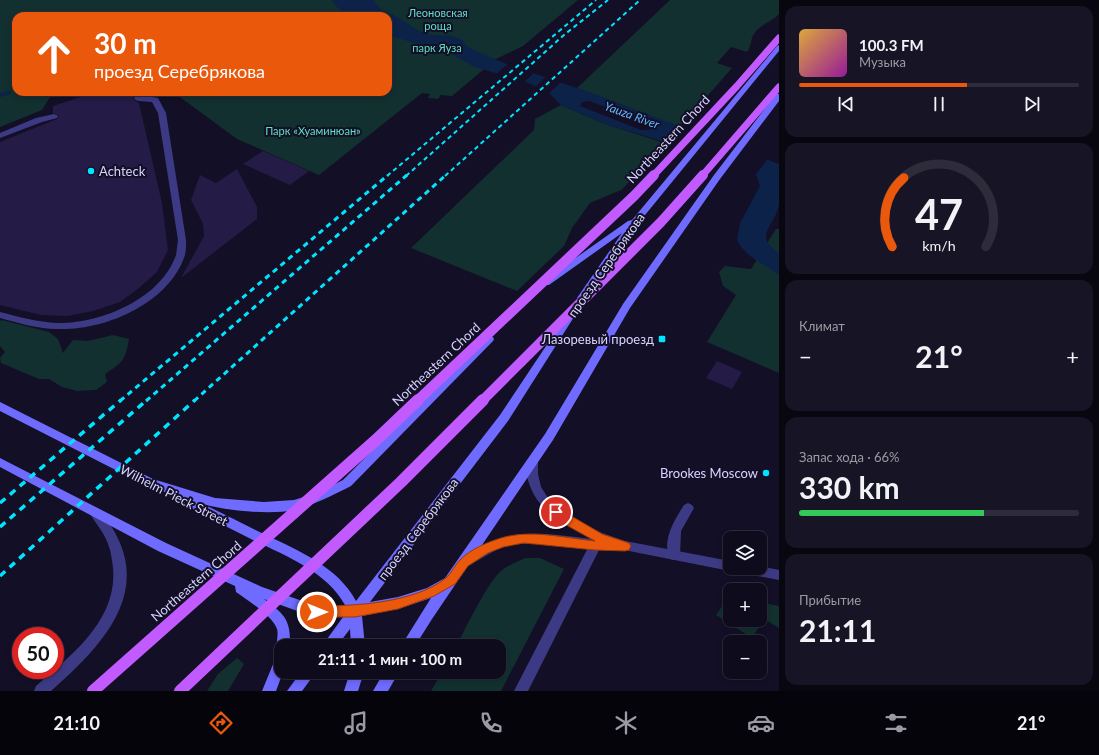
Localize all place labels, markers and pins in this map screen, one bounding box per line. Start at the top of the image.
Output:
place label: Achteck [99,163,146,179]
marker: Achteck [86,166,96,176]
place label: Лазоревый проезд [541,331,654,347]
marker: Лазоревый проезд [657,334,667,344]
place label: Brookes Moscow [660,465,758,481]
marker: Brookes Moscow [761,468,771,478]
pin [539,495,573,529]

